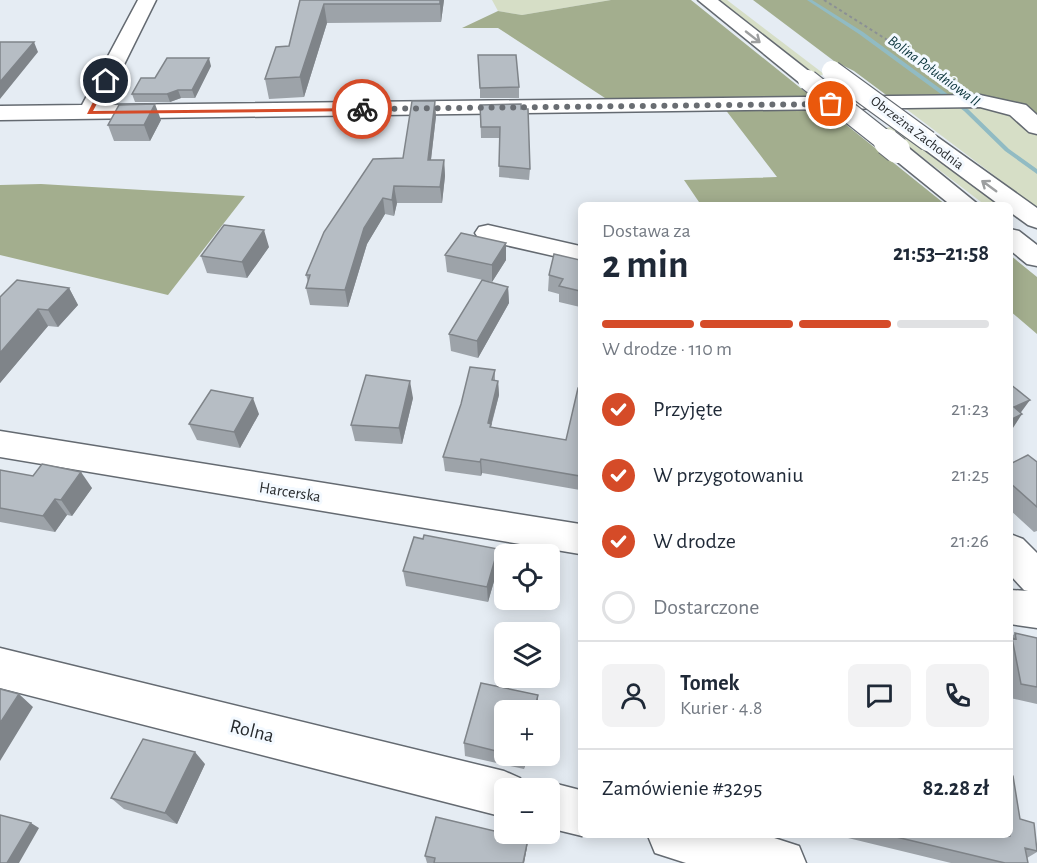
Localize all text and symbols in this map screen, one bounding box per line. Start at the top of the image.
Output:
one-way arrow [745,30,761,43]
water label: Bolina Południowa II [885,33,983,109]
pin [80,55,131,106]
icon: home [89,64,122,97]
pin [805,78,856,129]
courier [332,79,392,139]
icon: bag [814,87,847,120]
icon: bike [346,93,379,126]
street label: Obrzeżna Zachodnia [868,94,966,173]
one-way arrow [982,180,998,192]
text: Dostawa za [602,221,691,241]
text: 21:53–21:58 [893,242,989,264]
text: 2 min [602,246,689,285]
text: W drodze · 110 m [602,339,732,359]
icon: check [602,393,635,426]
text: Przyjęte [653,398,723,420]
text: 21:23 [951,399,989,419]
icon: check [602,459,635,492]
text: W przygotowaniu [653,464,803,486]
text: 21:25 [951,465,989,485]
street label: Harcerska [258,479,322,505]
icon: check [602,525,635,558]
text: W drodze [653,530,736,552]
text: 21:26 [950,531,989,551]
map controls [494,544,560,844]
button: locate [494,544,560,610]
text: Dostarczone [653,596,760,618]
button: layers [494,622,560,688]
button: person [602,664,665,727]
button: chat [848,664,911,727]
button: phone [926,664,989,727]
text: Tomek [680,672,739,694]
text: Kurier · 4.8 [680,698,762,718]
button: + [494,700,560,766]
street label: Rolna [228,716,276,746]
text: Zamówienie #3295 [602,777,762,799]
text: 82.28 zł [923,777,989,799]
button: − [494,778,560,844]

